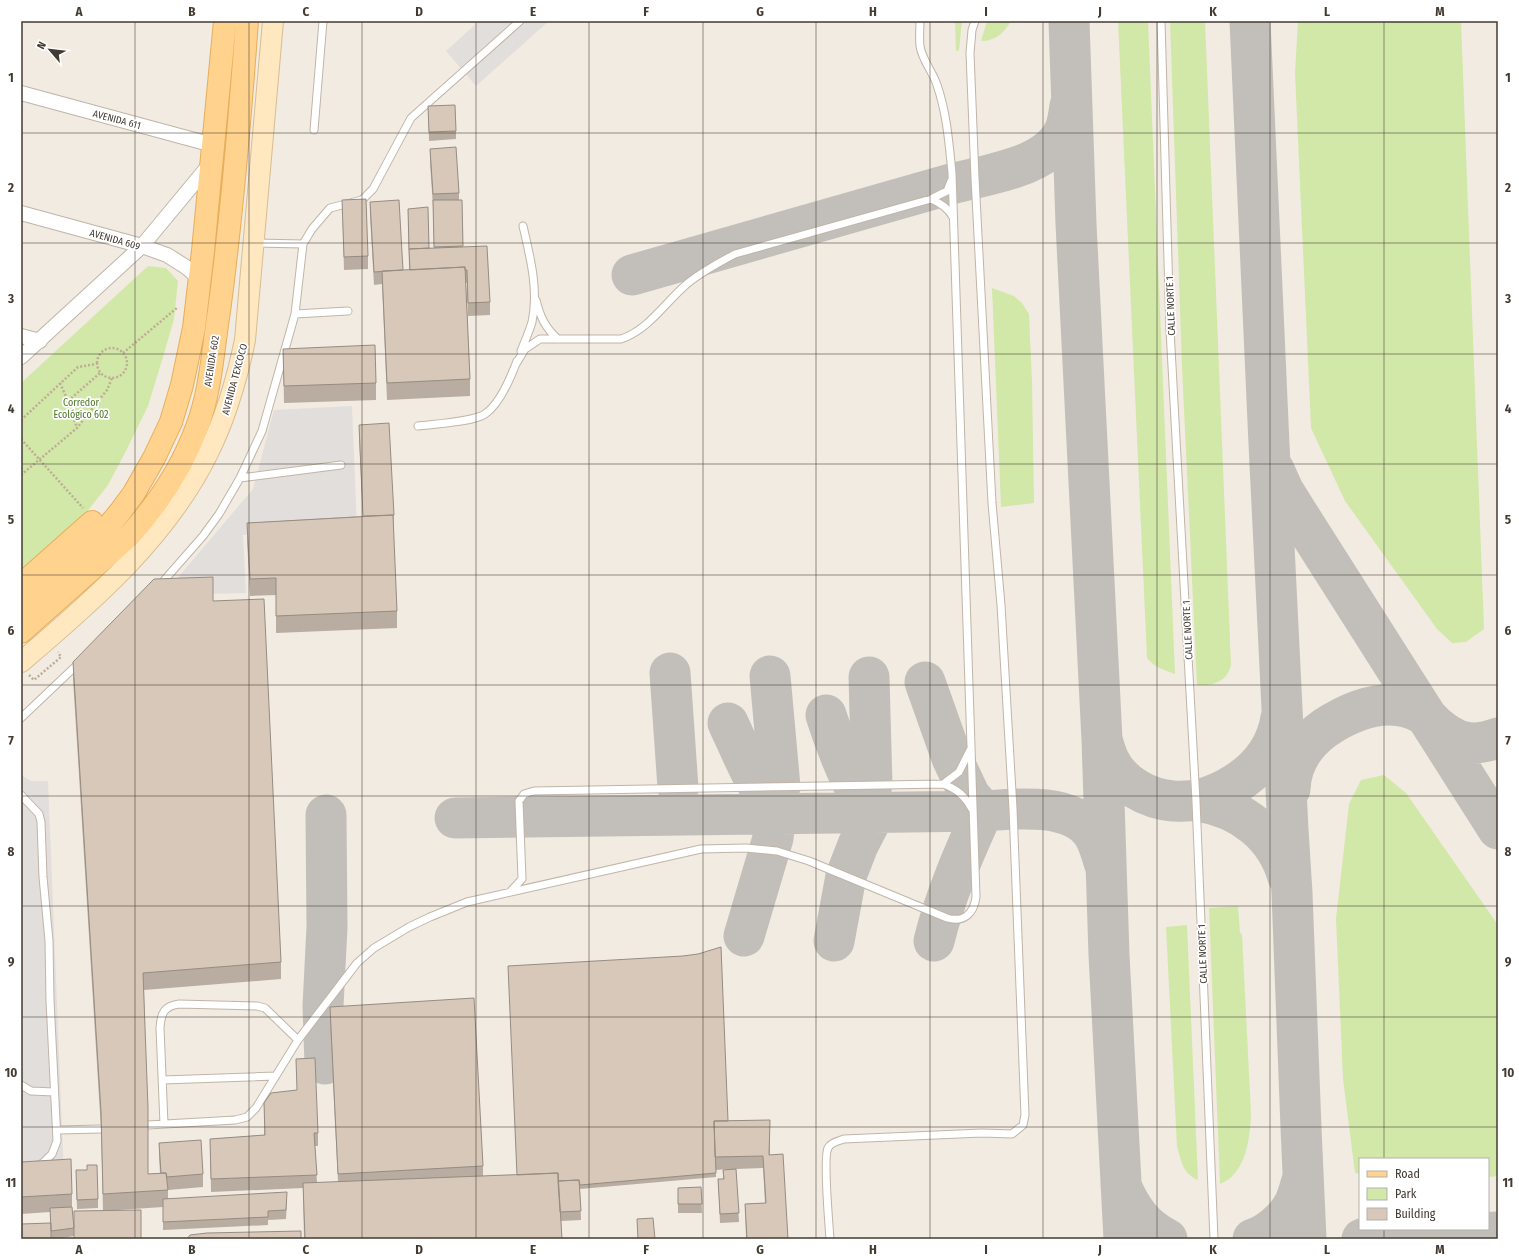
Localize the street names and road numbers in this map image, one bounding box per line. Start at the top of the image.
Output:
street label: AVENIDA 611 [91,108,142,132]
street label: AVENIDA 609 [88,227,141,253]
street label: CALLE NORTE 1 [1164,276,1178,336]
street label: AVENIDA 602 [202,334,222,387]
street label: AVENIDA TEXCOCO [220,342,250,416]
street label: CALLE NORTE 1 [1180,600,1196,660]
street label: CALLE NORTE 1 [1196,924,1210,984]

